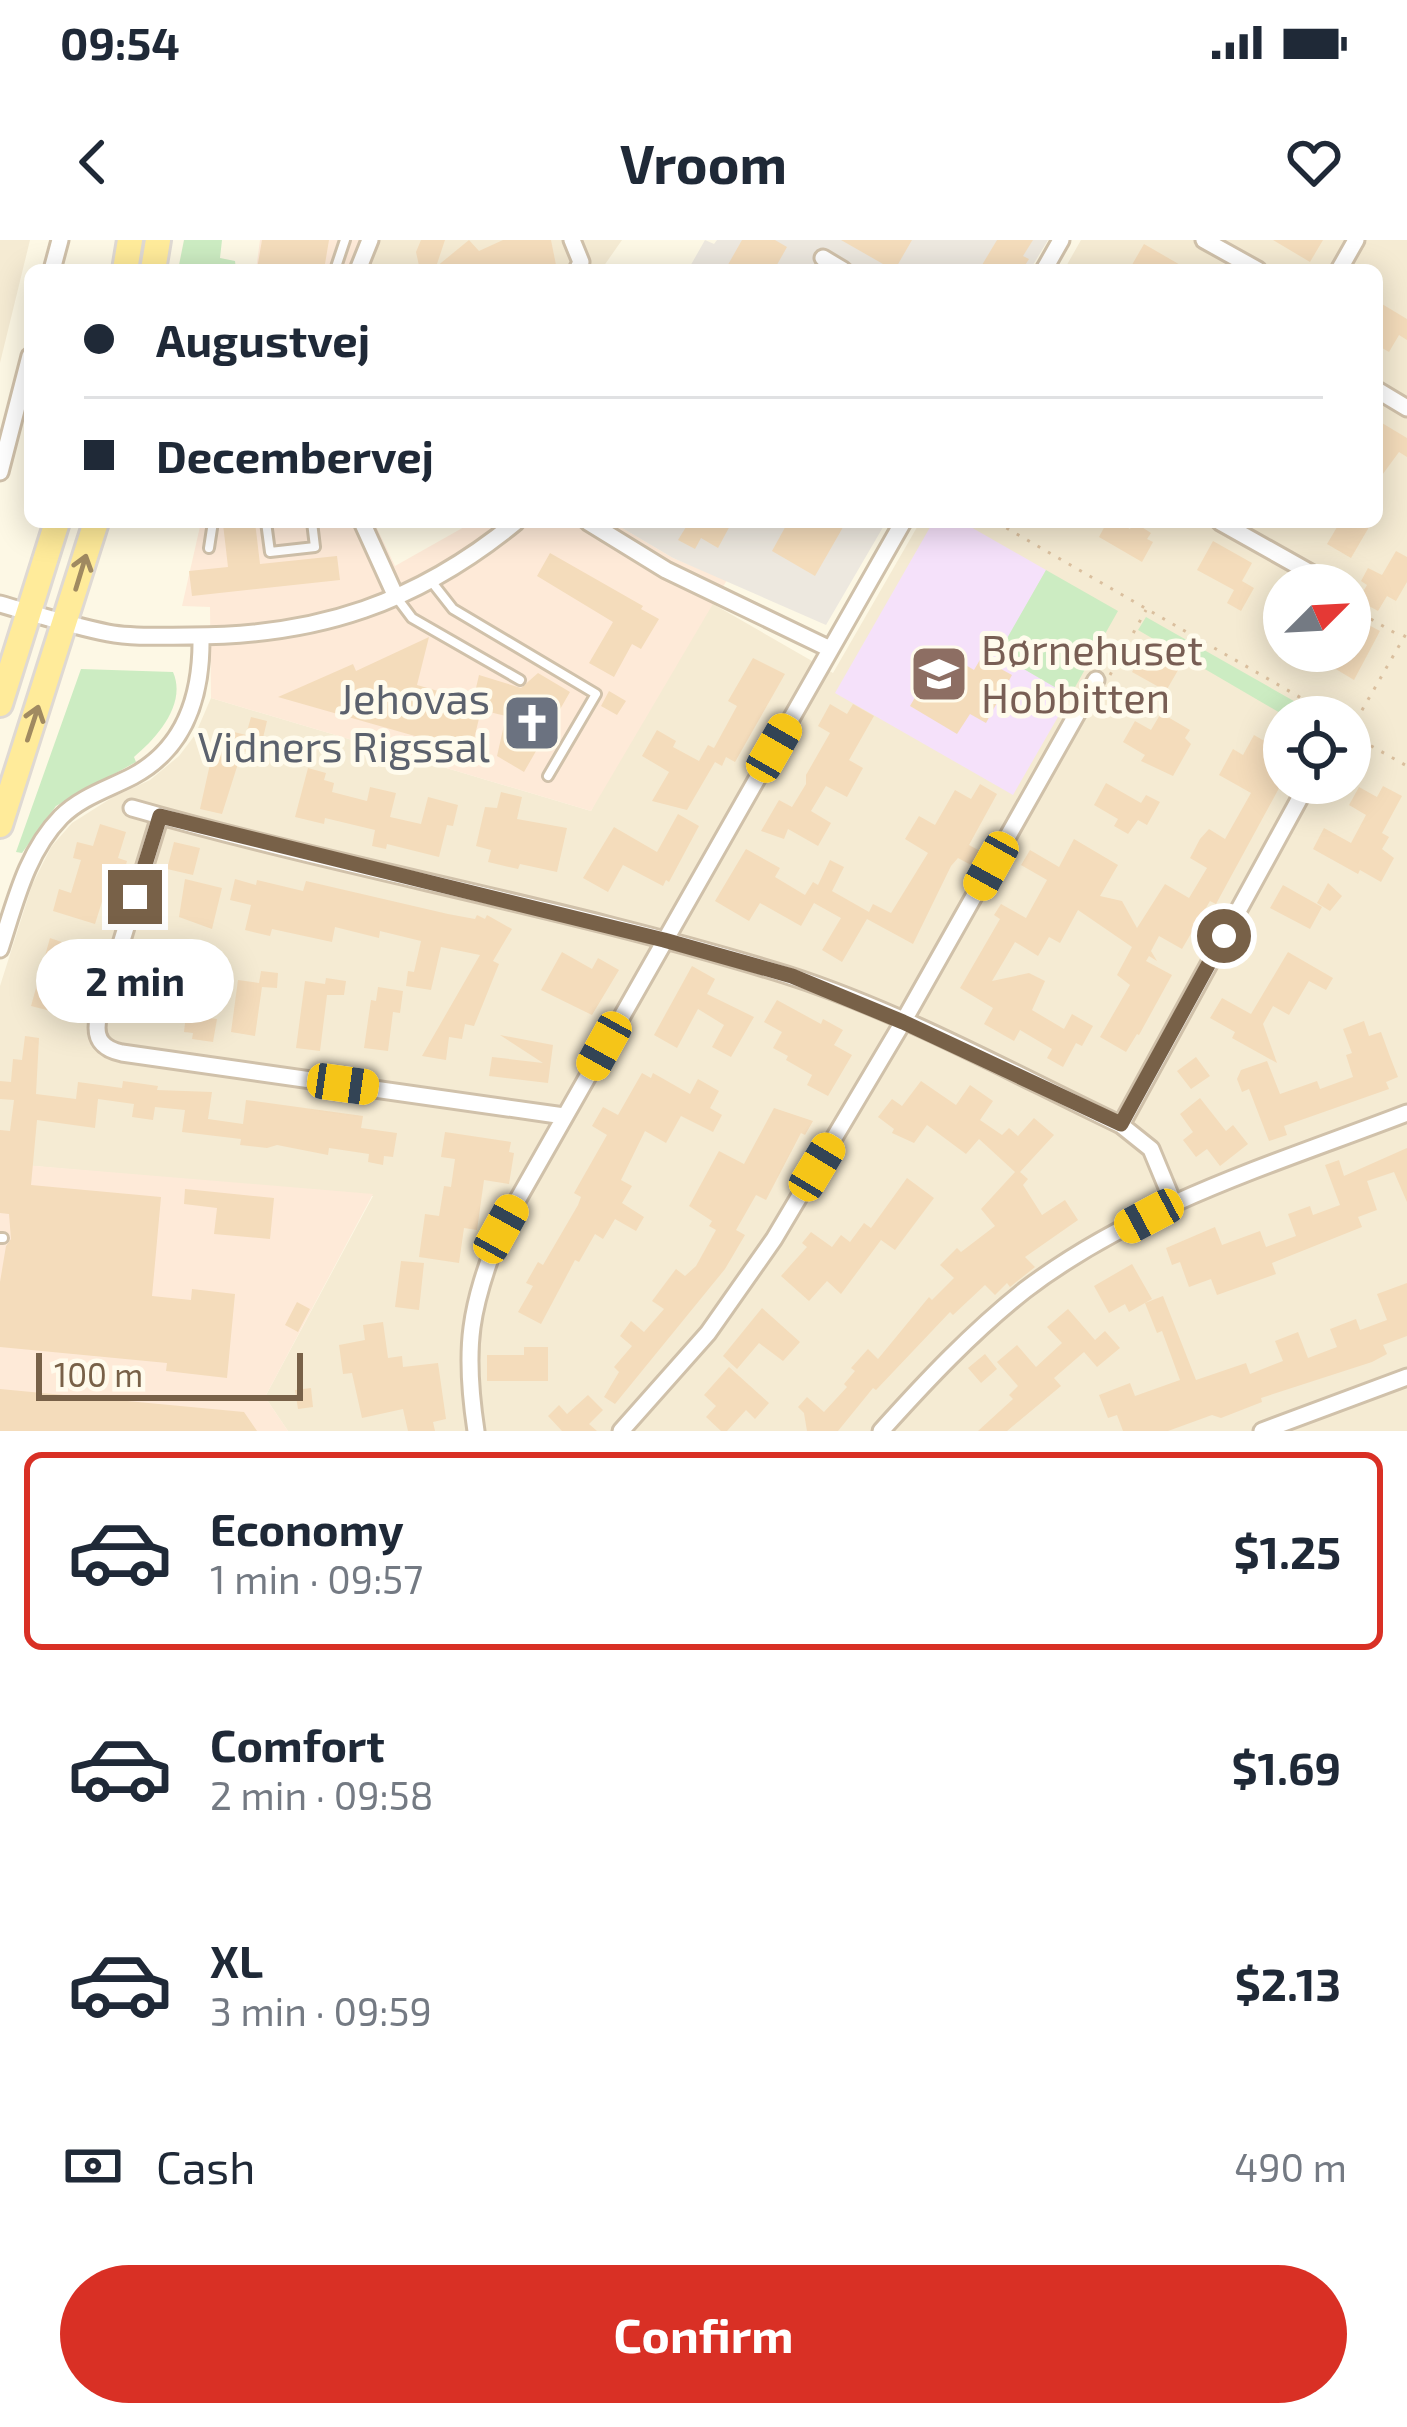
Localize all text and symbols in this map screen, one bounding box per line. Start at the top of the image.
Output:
text: 09:54 [60,15,180,69]
icon: back [60,129,126,195]
icon: heart [1281,129,1347,195]
text: Vroom [620,130,787,195]
text: Augustvej [156,312,370,366]
text: Decembervej [156,428,434,482]
one-way arrow [72,554,94,592]
north arrow [1263,564,1371,672]
map controls [1263,564,1371,804]
place label: Børnehuset Hobbitten [981,623,1203,721]
school or university icon: Børnehuset Hobbitten [908,643,970,705]
place label: Jehovas Vidners Rigssal [197,672,491,770]
church icon: Jehovas Vidners Rigssal [501,692,563,754]
button: locate [1263,696,1371,804]
one-way arrow [23,705,45,743]
car [740,708,808,788]
car [958,826,1024,906]
route end [108,870,162,924]
route start [1197,909,1251,963]
callout: 2 min [36,939,234,1023]
text: 2 min [85,957,185,1004]
car [571,1006,637,1086]
car [305,1061,381,1107]
car [783,1127,851,1207]
car [1109,1183,1189,1249]
car [468,1189,534,1269]
scale bar [36,1347,303,1400]
text: 100 m [54,1354,143,1394]
icon: car [66,1497,174,1605]
text: Economy [210,1501,404,1555]
text: $1.25 [1233,1524,1341,1578]
text: 1 min · 09:57 [210,1555,423,1602]
icon: car [66,1713,174,1821]
text: Comfort [210,1717,385,1771]
text: $1.69 [1231,1740,1341,1794]
text: 2 min · 09:58 [210,1771,433,1818]
icon: car [66,1929,174,2037]
text: XL [210,1933,263,1987]
text: $2.13 [1235,1956,1341,2010]
text: 3 min · 09:59 [210,1987,432,2034]
icon: cash [60,2133,126,2199]
text: Cash [156,2139,255,2193]
text: 490 m [1234,2143,1347,2190]
button: Confirm [60,2265,1347,2403]

